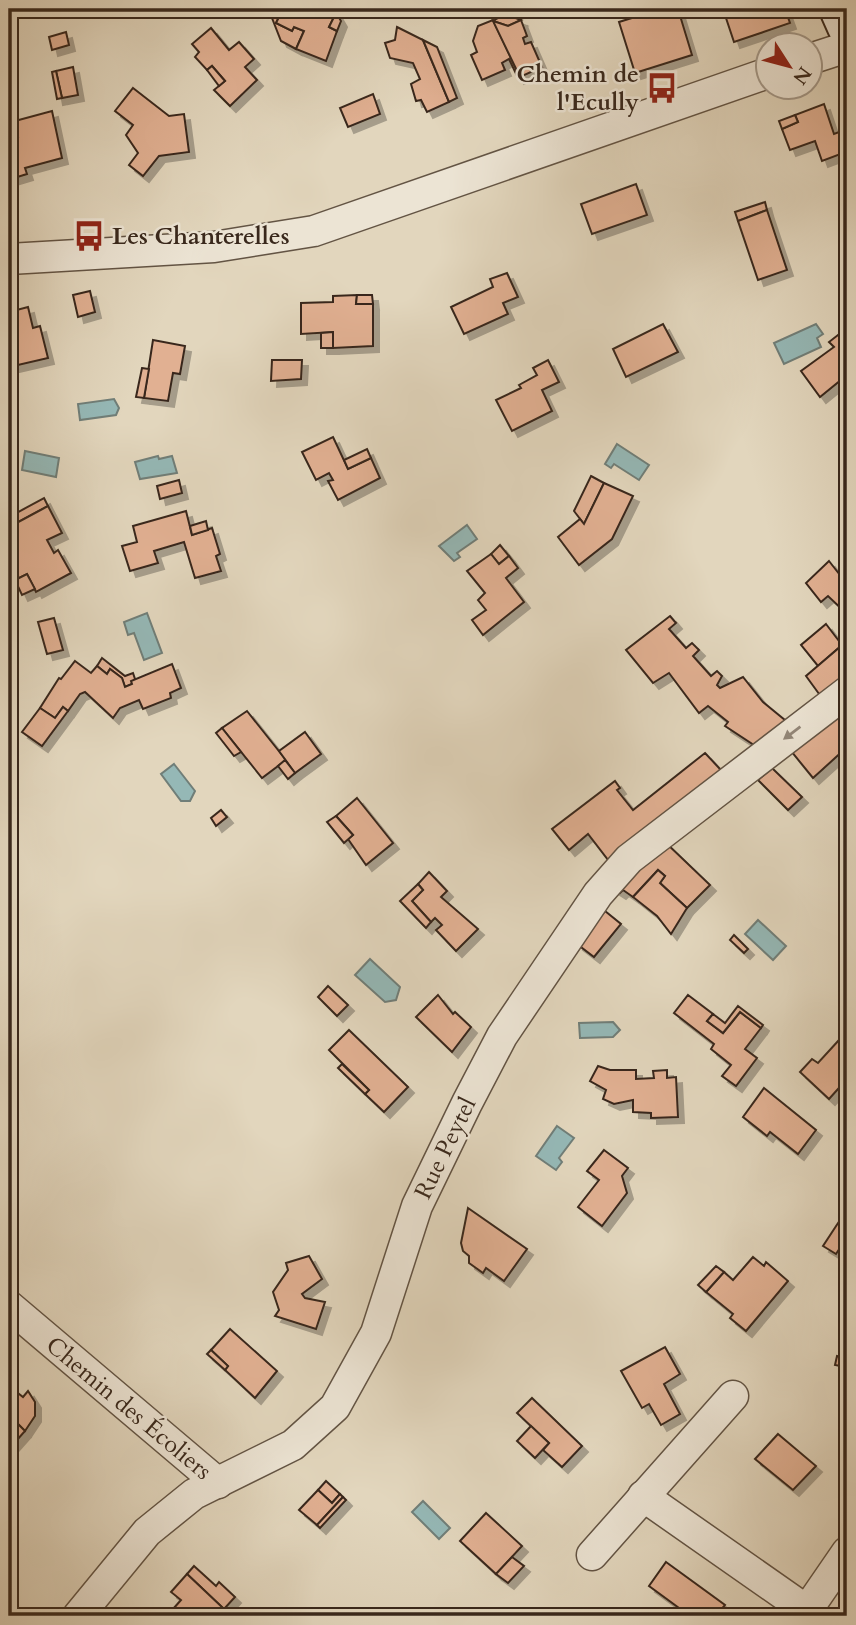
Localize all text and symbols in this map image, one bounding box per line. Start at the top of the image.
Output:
north arrow [754,32,824,102]
place label: Chemin de l'Ecully [516,58,639,119]
text: N [786,61,817,90]
bus stop icon: Chemin de l'Ecully [645,71,679,105]
bus stop icon: Les Chanterelles [72,219,106,253]
place label: Les Chanterelles [112,220,290,253]
one-way arrow [784,725,802,740]
street label: Rue Peytel [407,1092,484,1205]
street label: Chemin des Écoliers [39,1329,219,1488]

